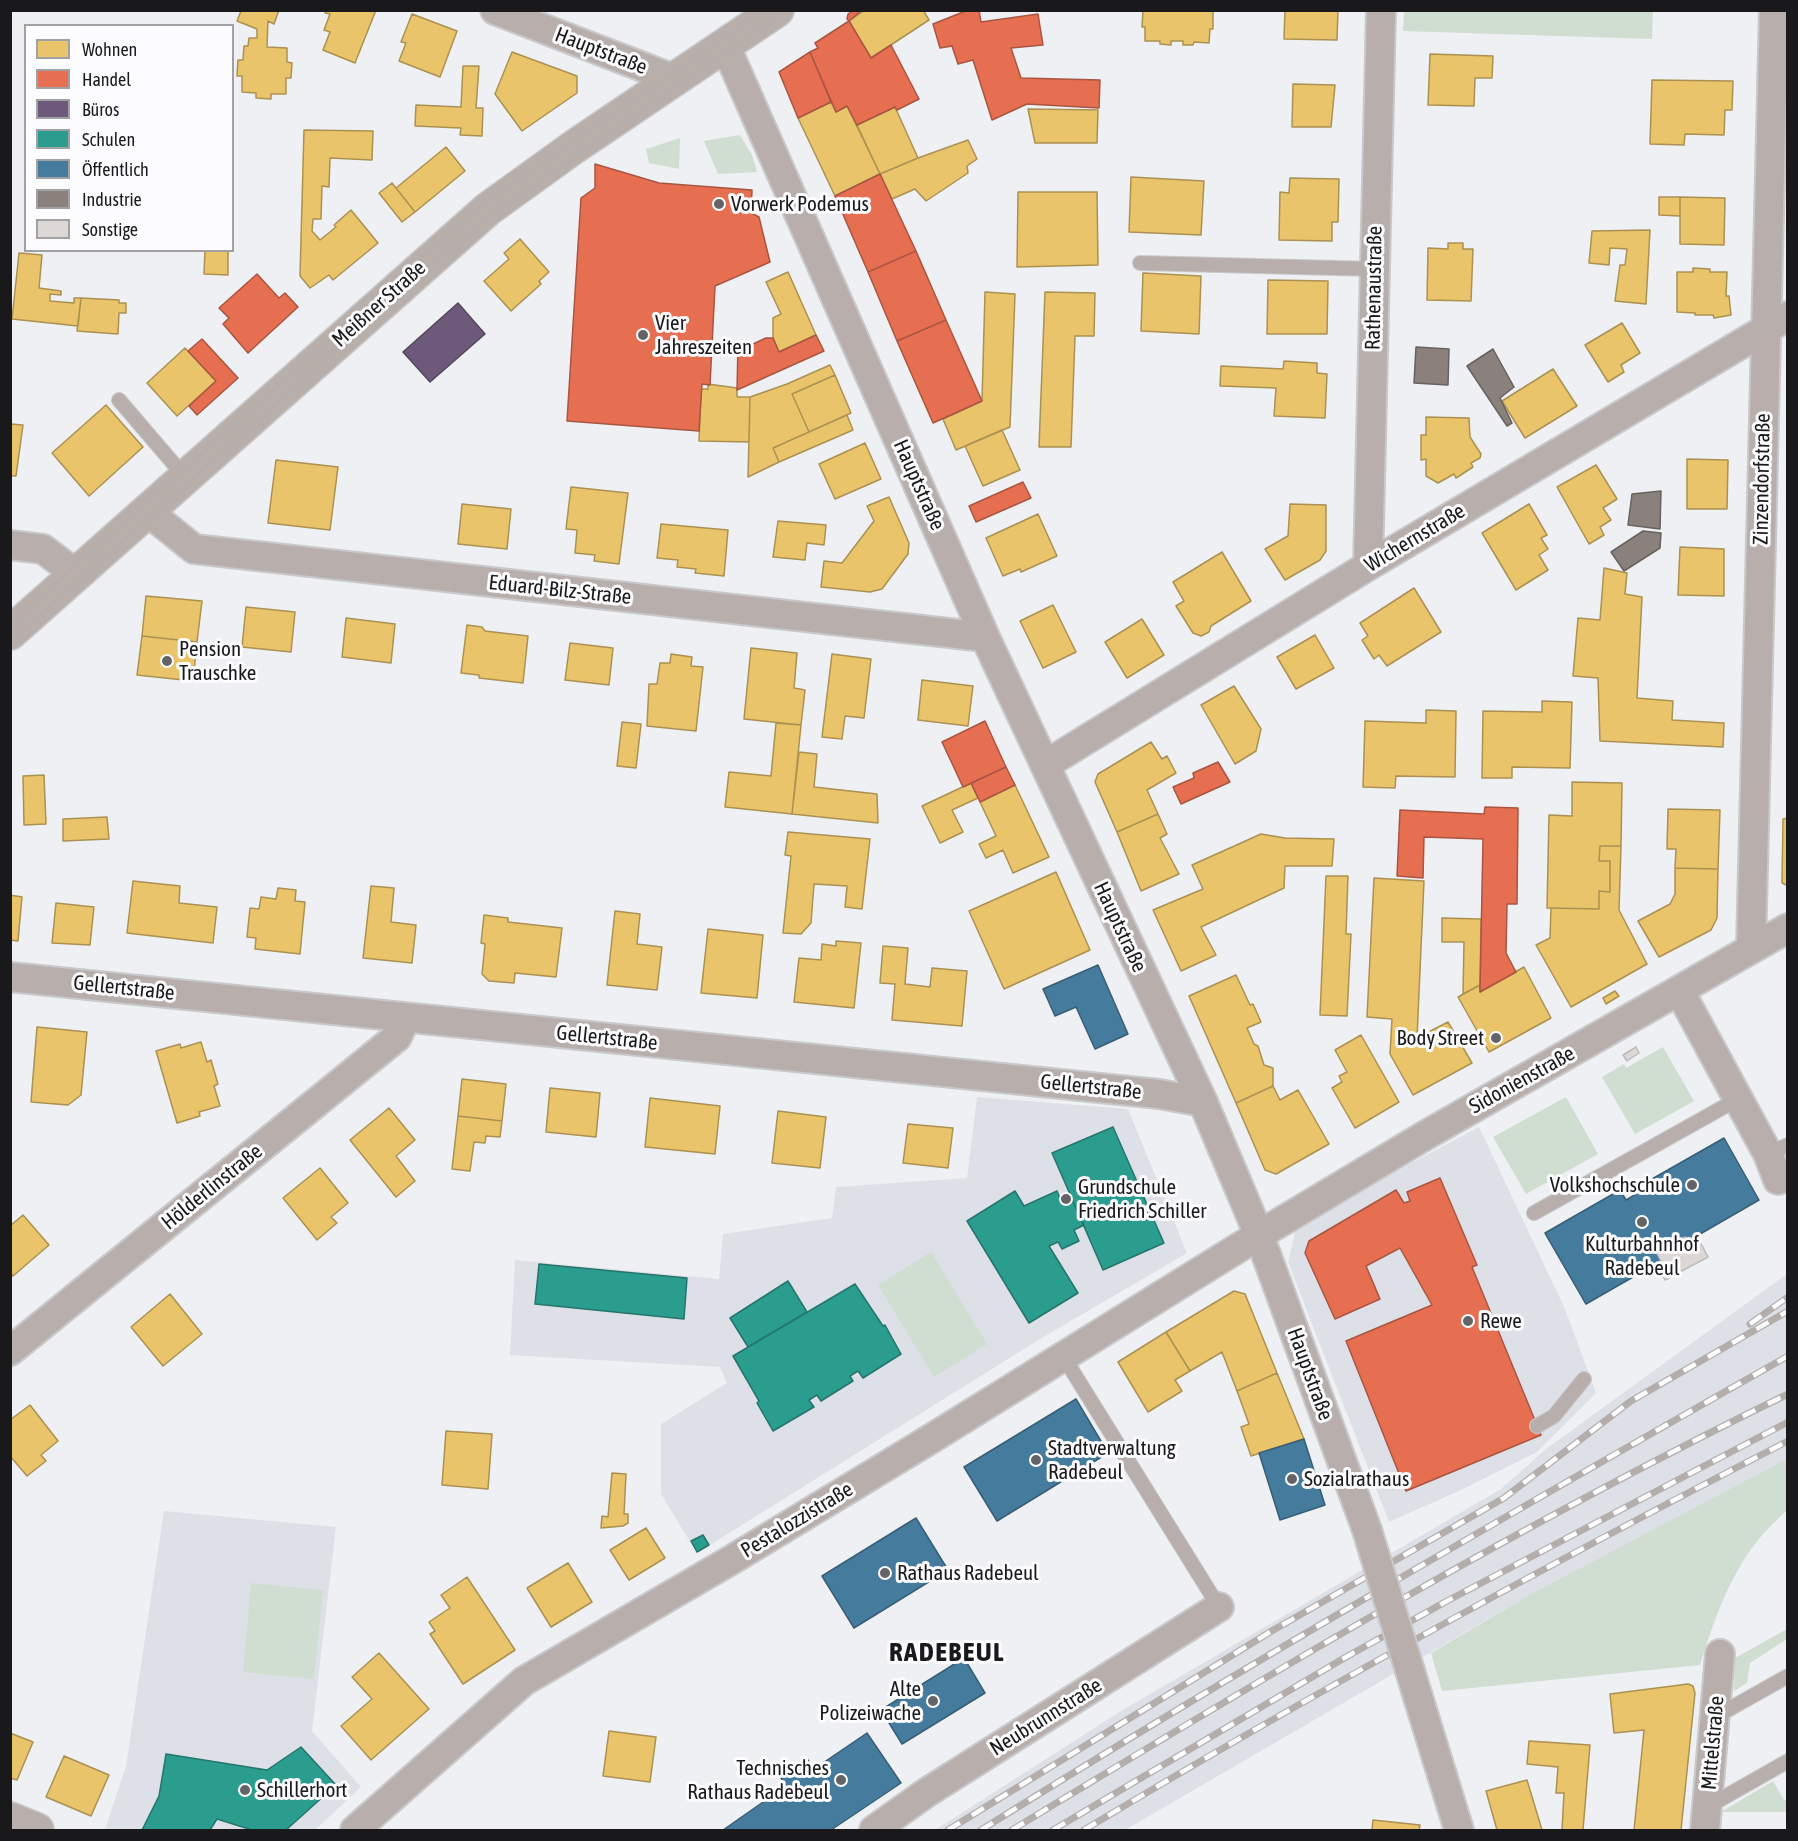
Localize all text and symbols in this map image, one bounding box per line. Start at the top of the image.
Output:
street label: Hauptstraße [551,22,651,80]
legend [24,24,234,252]
text: Wohnen [82,39,137,60]
text: Handel [82,69,131,90]
text: Büros [82,99,119,120]
text: Schulen [82,129,135,150]
text: Öffentlich [82,159,149,180]
text: Industrie [82,189,142,210]
place label: Vorwerk Podemus [731,191,869,217]
marker: Vorwerk Podemus [712,197,726,211]
text: Sonstige [82,219,138,240]
street label: Rathenaustraße [1360,226,1388,350]
street label: Meißner Straße [327,256,431,352]
place label: Vier Jahreszeiten [655,310,752,360]
marker: Vier Jahreszeiten [636,328,650,342]
street label: Zinzendorfstraße [1748,413,1776,545]
street label: Hauptstraße [888,436,950,534]
street label: Wichernstraße [1360,498,1470,578]
street label: Eduard-Bilz-Straße [487,570,633,610]
place label: Pension Trauschke [179,636,256,686]
marker: Pension Trauschke [160,654,174,668]
street label: Hauptstraße [1088,878,1152,976]
street label: Gellertstraße [72,970,176,1006]
street label: Gellertstraße [555,1020,659,1056]
place label: Body Street [1397,1025,1484,1051]
marker: Body Street [1489,1031,1503,1045]
street label: Sidonienstraße [1465,1041,1579,1119]
street label: Gellertstraße [1039,1069,1143,1105]
street label: Hölderlinstraße [157,1139,267,1235]
place label: Volkshochschule [1550,1172,1680,1198]
place label: Grundschule Friedrich Schiller [1078,1174,1207,1224]
marker: Volkshochschule [1685,1178,1699,1192]
marker: Grundschule Friedrich Schiller [1059,1192,1073,1206]
marker: Kulturbahnhof Radebeul [1635,1215,1649,1229]
place label: Kulturbahnhof Radebeul [1585,1231,1699,1281]
place label: Rewe [1480,1308,1522,1334]
marker: Rewe [1461,1314,1475,1328]
street label: Hauptstraße [1282,1324,1338,1424]
place label: Stadtverwaltung Radebeul [1048,1435,1176,1485]
marker: Stadtverwaltung Radebeul [1029,1453,1043,1467]
place label: Sozialrathaus [1304,1466,1409,1492]
marker: Sozialrathaus [1285,1472,1299,1486]
street label: Pestalozzistraße [736,1477,858,1563]
place label: Rathaus Radebeul [897,1560,1039,1586]
marker: Rathaus Radebeul [878,1566,892,1580]
district label: RADEBEUL [889,1636,1005,1668]
street label: Neubrunnstraße [985,1673,1107,1761]
place label: Alte Polizeiwache [819,1676,921,1726]
marker: Alte Polizeiwache [926,1694,940,1708]
street label: Mittelstraße [1696,1695,1730,1791]
place label: Technisches Rathaus Radebeul [687,1755,829,1805]
marker: Technisches Rathaus Radebeul [834,1773,848,1787]
place label: Schillerhort [257,1777,347,1803]
marker: Schillerhort [238,1783,252,1797]

